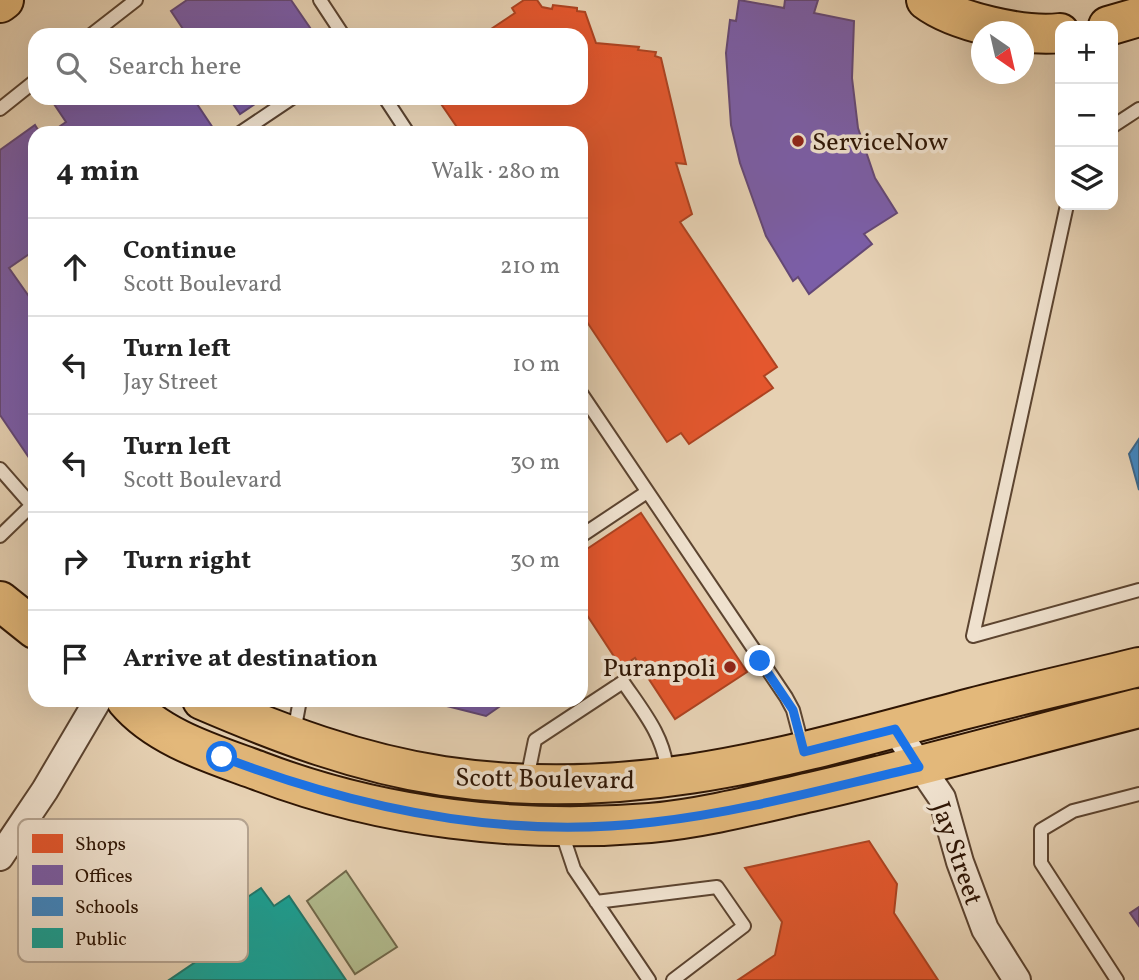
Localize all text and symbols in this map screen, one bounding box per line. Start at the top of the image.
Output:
north arrow [971,21,1034,84]
map controls [1055,21,1118,210]
button: + [1055,21,1118,84]
search box [28,28,588,105]
icon: search [52,48,90,86]
text: Search here [108,49,241,85]
button: − [1055,84,1118,147]
place label: ServiceNow [812,125,948,161]
marker: ServiceNow [790,133,806,149]
button: layers [1055,147,1118,210]
text: 4 min [56,151,140,193]
text: Walk · 280 m [431,156,560,188]
text: Continue [123,233,236,269]
icon: ahead [56,248,94,286]
text: 210 m [500,251,560,283]
text: Scott Boulevard [123,269,282,301]
text: Turn left [123,331,231,367]
icon: left [56,346,94,384]
text: 10 m [512,349,560,381]
text: Jay Street [123,367,218,399]
text: Turn left [123,429,231,465]
icon: left [56,444,94,482]
text: 30 m [510,447,560,479]
text: Scott Boulevard [123,465,282,497]
icon: right [56,542,94,580]
text: Turn right [123,543,251,579]
text: 30 m [510,545,560,577]
icon: arrive [56,640,94,678]
text: Arrive at destination [123,641,378,677]
route end [744,645,775,676]
place label: Puranpoli [603,651,716,687]
marker: Puranpoli [722,659,738,675]
route start [206,741,237,772]
street label: Scott Boulevard [455,760,635,800]
street label: Jay Street [922,797,991,910]
legend [18,819,248,962]
text: Shops [75,832,126,858]
text: Offices [75,864,133,890]
text: Schools [75,895,139,921]
text: Public [75,927,127,953]

